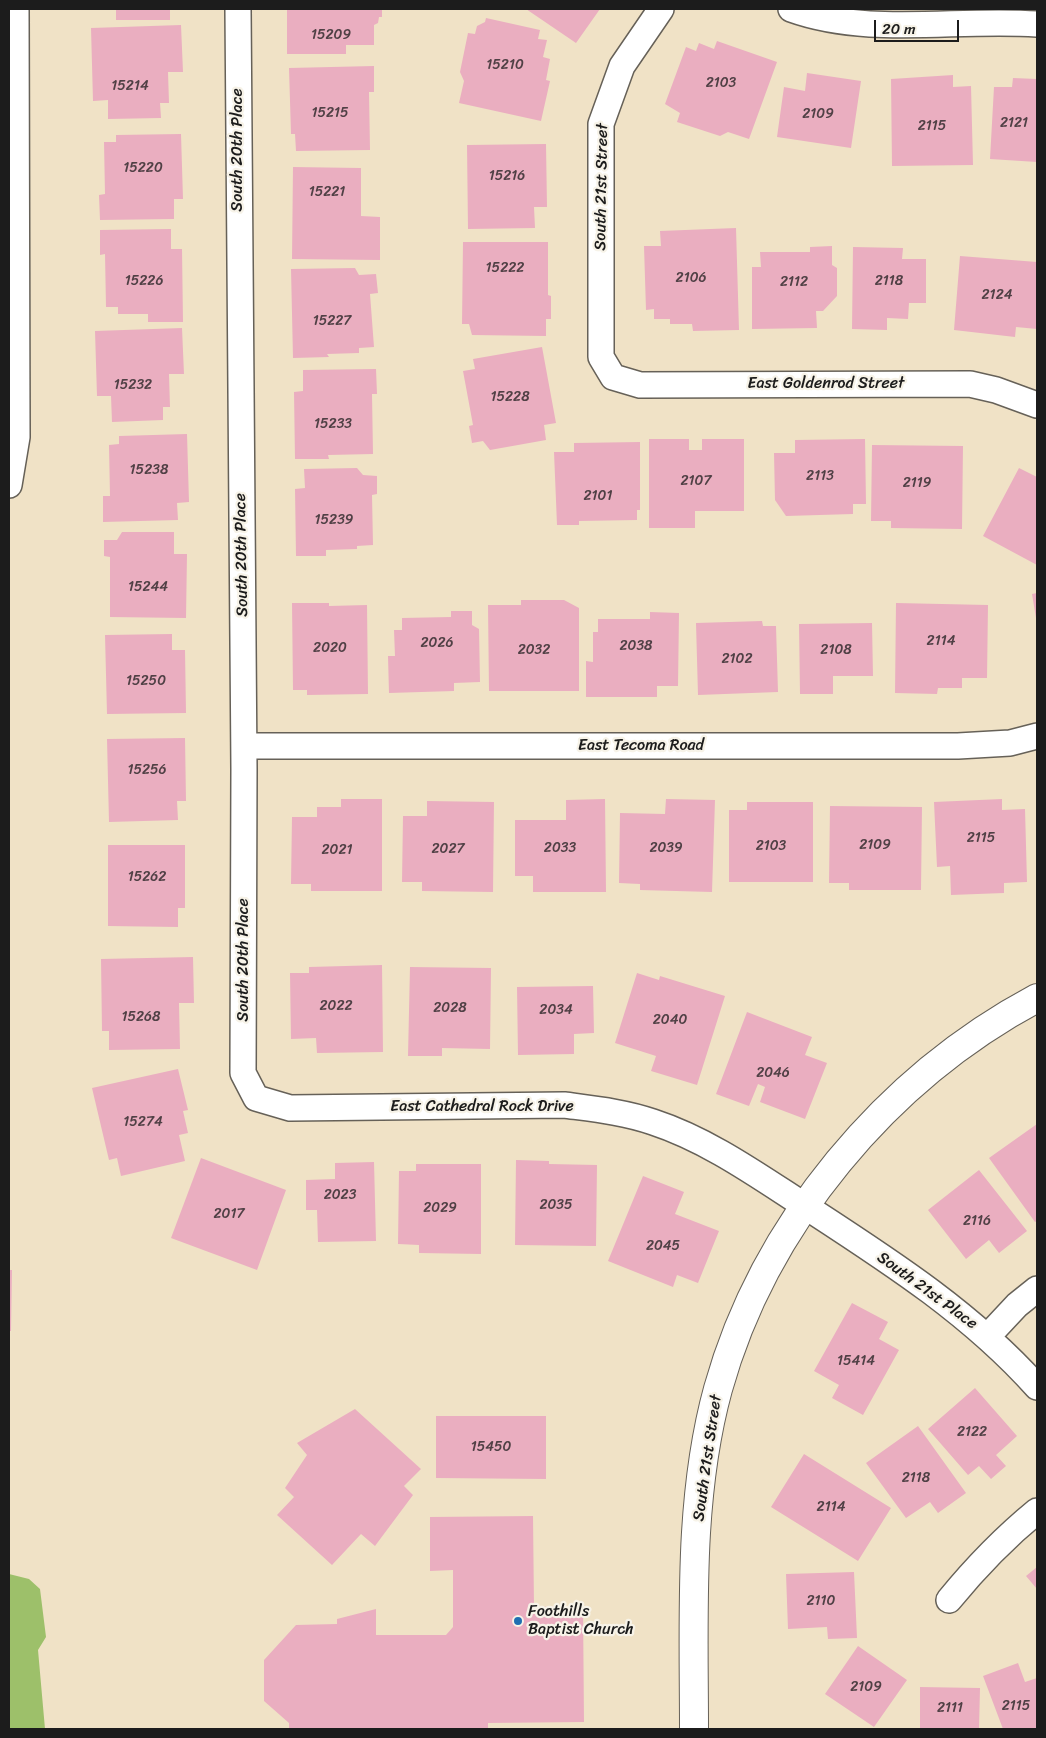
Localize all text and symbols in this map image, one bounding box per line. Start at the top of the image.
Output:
scale bar [876,10,961,42]
text: 20 m [882,16,916,42]
house number: 15209 [311,27,351,43]
house number: 15210 [486,57,524,73]
house number: 2103 [706,75,736,91]
house number: 15214 [111,78,149,94]
street label: South 20th Place [228,88,248,212]
house number: 15215 [311,105,349,121]
house number: 2109 [802,106,834,122]
house number: 2121 [1000,115,1028,131]
house number: 2115 [918,118,946,134]
street label: South 21st Street [591,123,613,251]
house number: 15220 [123,160,163,176]
house number: 15216 [489,168,525,184]
house number: 15221 [309,184,345,200]
house number: 15222 [486,260,524,276]
house number: 2106 [676,270,706,286]
house number: 15226 [125,273,163,289]
house number: 2118 [875,273,903,289]
house number: 2112 [780,274,808,290]
house number: 2124 [982,287,1012,303]
house number: 15227 [313,313,351,329]
street label: East Goldenrod Street [748,374,904,394]
house number: 15232 [114,377,152,393]
house number: 15228 [490,389,530,405]
house number: 15233 [314,416,352,432]
house number: 15238 [130,462,168,478]
house number: 2113 [806,468,834,484]
house number: 2107 [681,473,711,489]
house number: 2119 [903,475,931,491]
house number: 2101 [584,488,612,504]
street label: South 20th Place [231,493,253,617]
house number: 15239 [315,512,353,528]
house number: 15244 [128,579,168,595]
house number: 2114 [927,633,955,649]
house number: 2026 [421,635,453,651]
house number: 2038 [619,638,653,654]
house number: 2020 [313,640,347,656]
house number: 2032 [518,642,550,658]
house number: 2108 [820,642,852,658]
house number: 2102 [721,651,753,667]
house number: 15250 [126,673,166,689]
street label: East Tecoma Road [578,736,704,756]
house number: 15256 [127,762,167,778]
house number: 2115 [967,830,995,846]
house number: 2109 [859,837,891,853]
house number: 2103 [756,838,786,854]
house number: 2033 [544,840,576,856]
house number: 2039 [649,840,683,856]
house number: 2027 [432,841,464,857]
house number: 2021 [321,842,353,858]
house number: 15262 [128,869,166,885]
street label: South 20th Place [234,898,254,1022]
house number: 2022 [319,998,353,1014]
house number: 2028 [433,1000,467,1016]
house number: 2034 [539,1002,573,1018]
house number: 15268 [121,1009,161,1025]
house number: 2040 [653,1012,687,1028]
house number: 2046 [756,1065,790,1081]
street label: East Cathedral Rock Drive [390,1097,574,1117]
house number: 15274 [123,1114,163,1130]
house number: 2023 [324,1187,356,1203]
house number: 2035 [539,1197,573,1213]
house number: 2029 [423,1200,457,1216]
house number: 2017 [214,1206,244,1222]
house number: 2116 [963,1213,991,1229]
house number: 2045 [646,1238,680,1254]
street label: South 21st Place [873,1248,981,1334]
house number: 15414 [837,1353,875,1369]
street label: South 21st Street [690,1394,726,1522]
house number: 2122 [957,1424,987,1440]
house number: 15450 [471,1439,511,1455]
house number: 2118 [902,1470,930,1486]
house number: 2114 [817,1499,845,1515]
house number: 2110 [807,1593,835,1609]
place label: Foothills Baptist Church [528,1602,634,1640]
marker: Foothills Baptist Church [512,1615,524,1627]
house number: 2109 [850,1679,882,1695]
house number: 2115 [1002,1698,1030,1714]
house number: 2111 [937,1700,963,1716]

